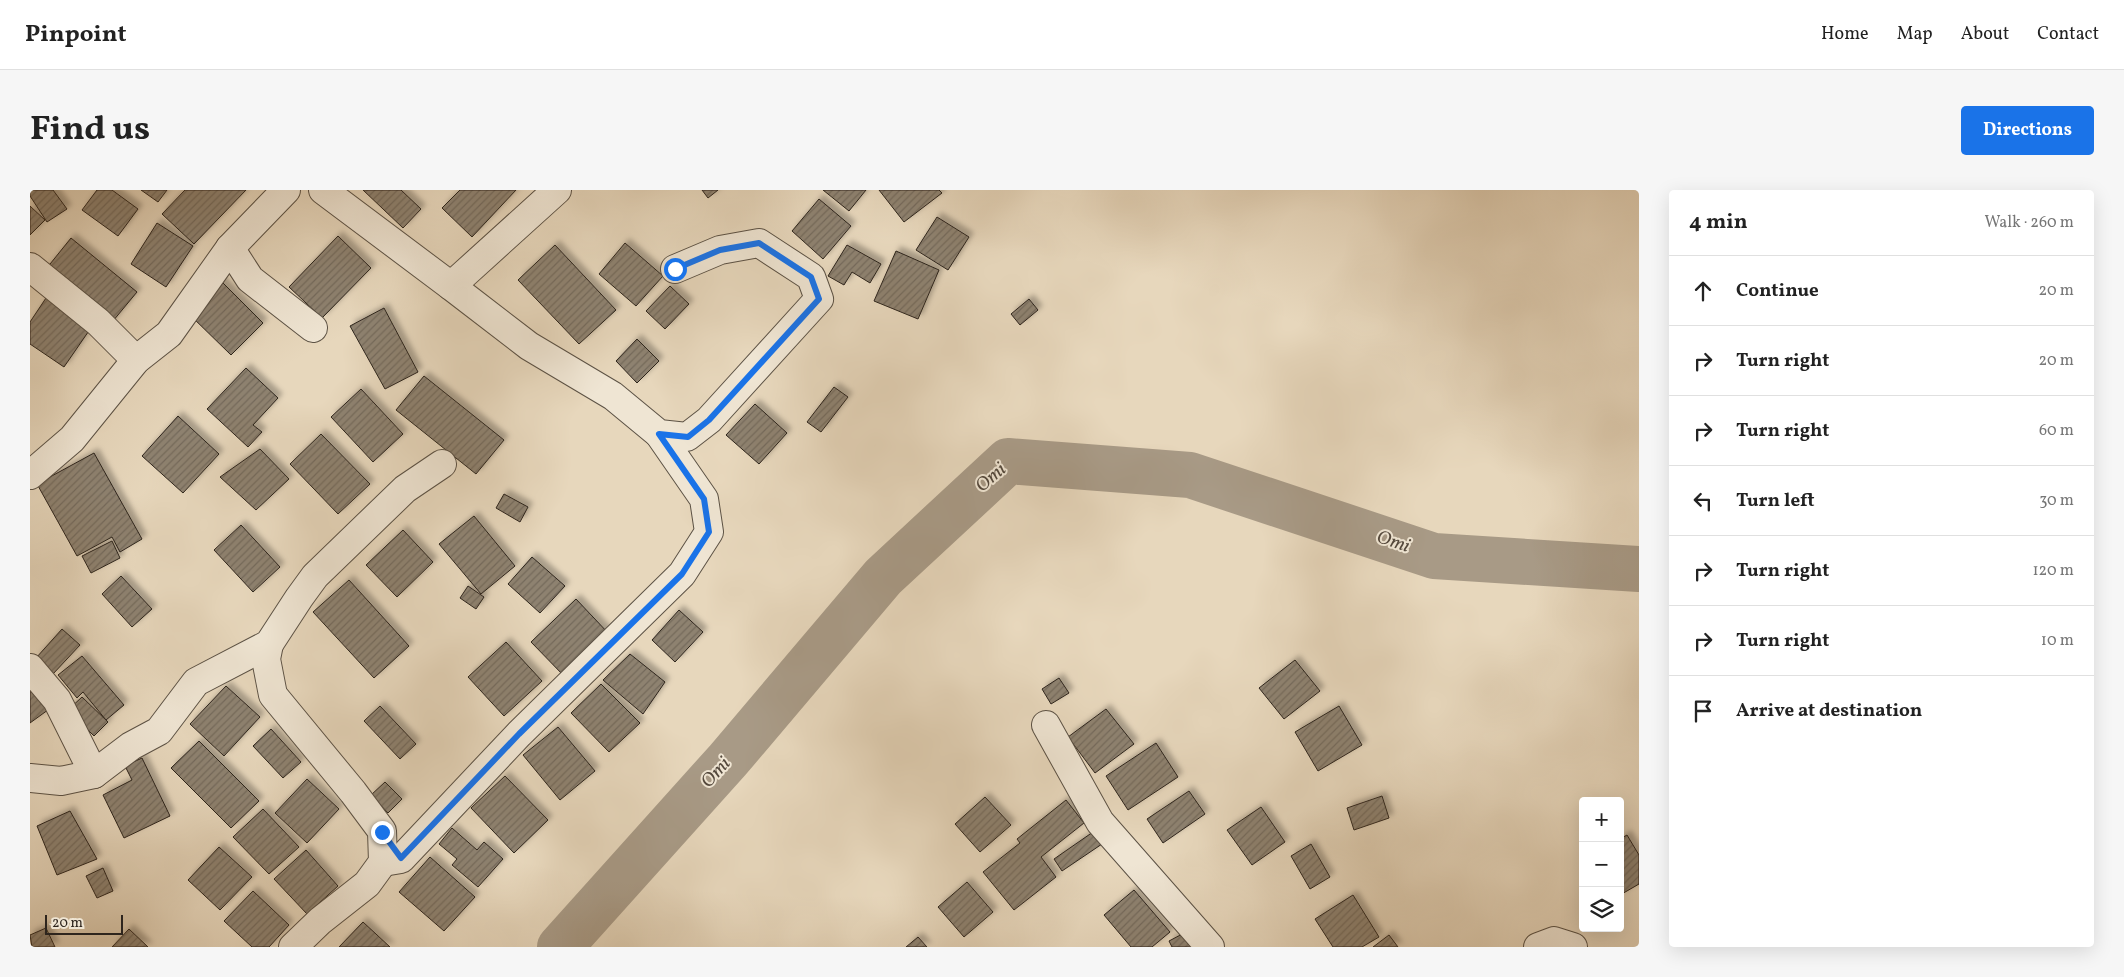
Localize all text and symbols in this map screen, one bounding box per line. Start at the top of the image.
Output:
text: Pinpoint [25,18,127,52]
text: Home [1821,22,1869,47]
text: Map [1897,22,1933,47]
text: About [1961,22,2009,47]
text: Contact [2037,22,2099,47]
text: Find us [30,106,150,154]
button: Directions [1961,106,2094,155]
text: 4 min [1689,208,1748,237]
text: Walk · 260 m [1984,212,2074,234]
route start [664,258,687,281]
icon: ahead [1689,277,1717,305]
text: Continue [1736,278,1819,304]
text: 20 m [2039,280,2074,302]
icon: right [1689,347,1717,375]
text: Turn right [1736,348,1829,374]
text: 20 m [2039,350,2074,372]
icon: right [1689,417,1717,445]
text: Turn right [1736,418,1829,444]
text: 60 m [2039,420,2074,442]
water label: Omi [970,457,1012,499]
icon: left [1689,487,1717,515]
text: Turn left [1736,488,1815,514]
text: 30 m [2039,490,2074,512]
water label: Omi [1373,524,1413,560]
icon: right [1689,557,1717,585]
text: Turn right [1736,558,1829,584]
text: 120 m [2032,560,2074,582]
icon: right [1689,627,1717,655]
text: Turn right [1736,628,1829,654]
text: 10 m [2041,630,2074,652]
icon: arrive [1689,697,1717,725]
text: Arrive at destination [1736,698,1922,724]
water label: Omi [695,752,737,794]
map controls [1579,797,1624,932]
button: + [1579,797,1624,842]
route end [371,821,394,844]
button: − [1579,842,1624,887]
button: layers [1579,887,1624,932]
scale bar [45,912,122,935]
text: 20 m [52,914,83,933]

